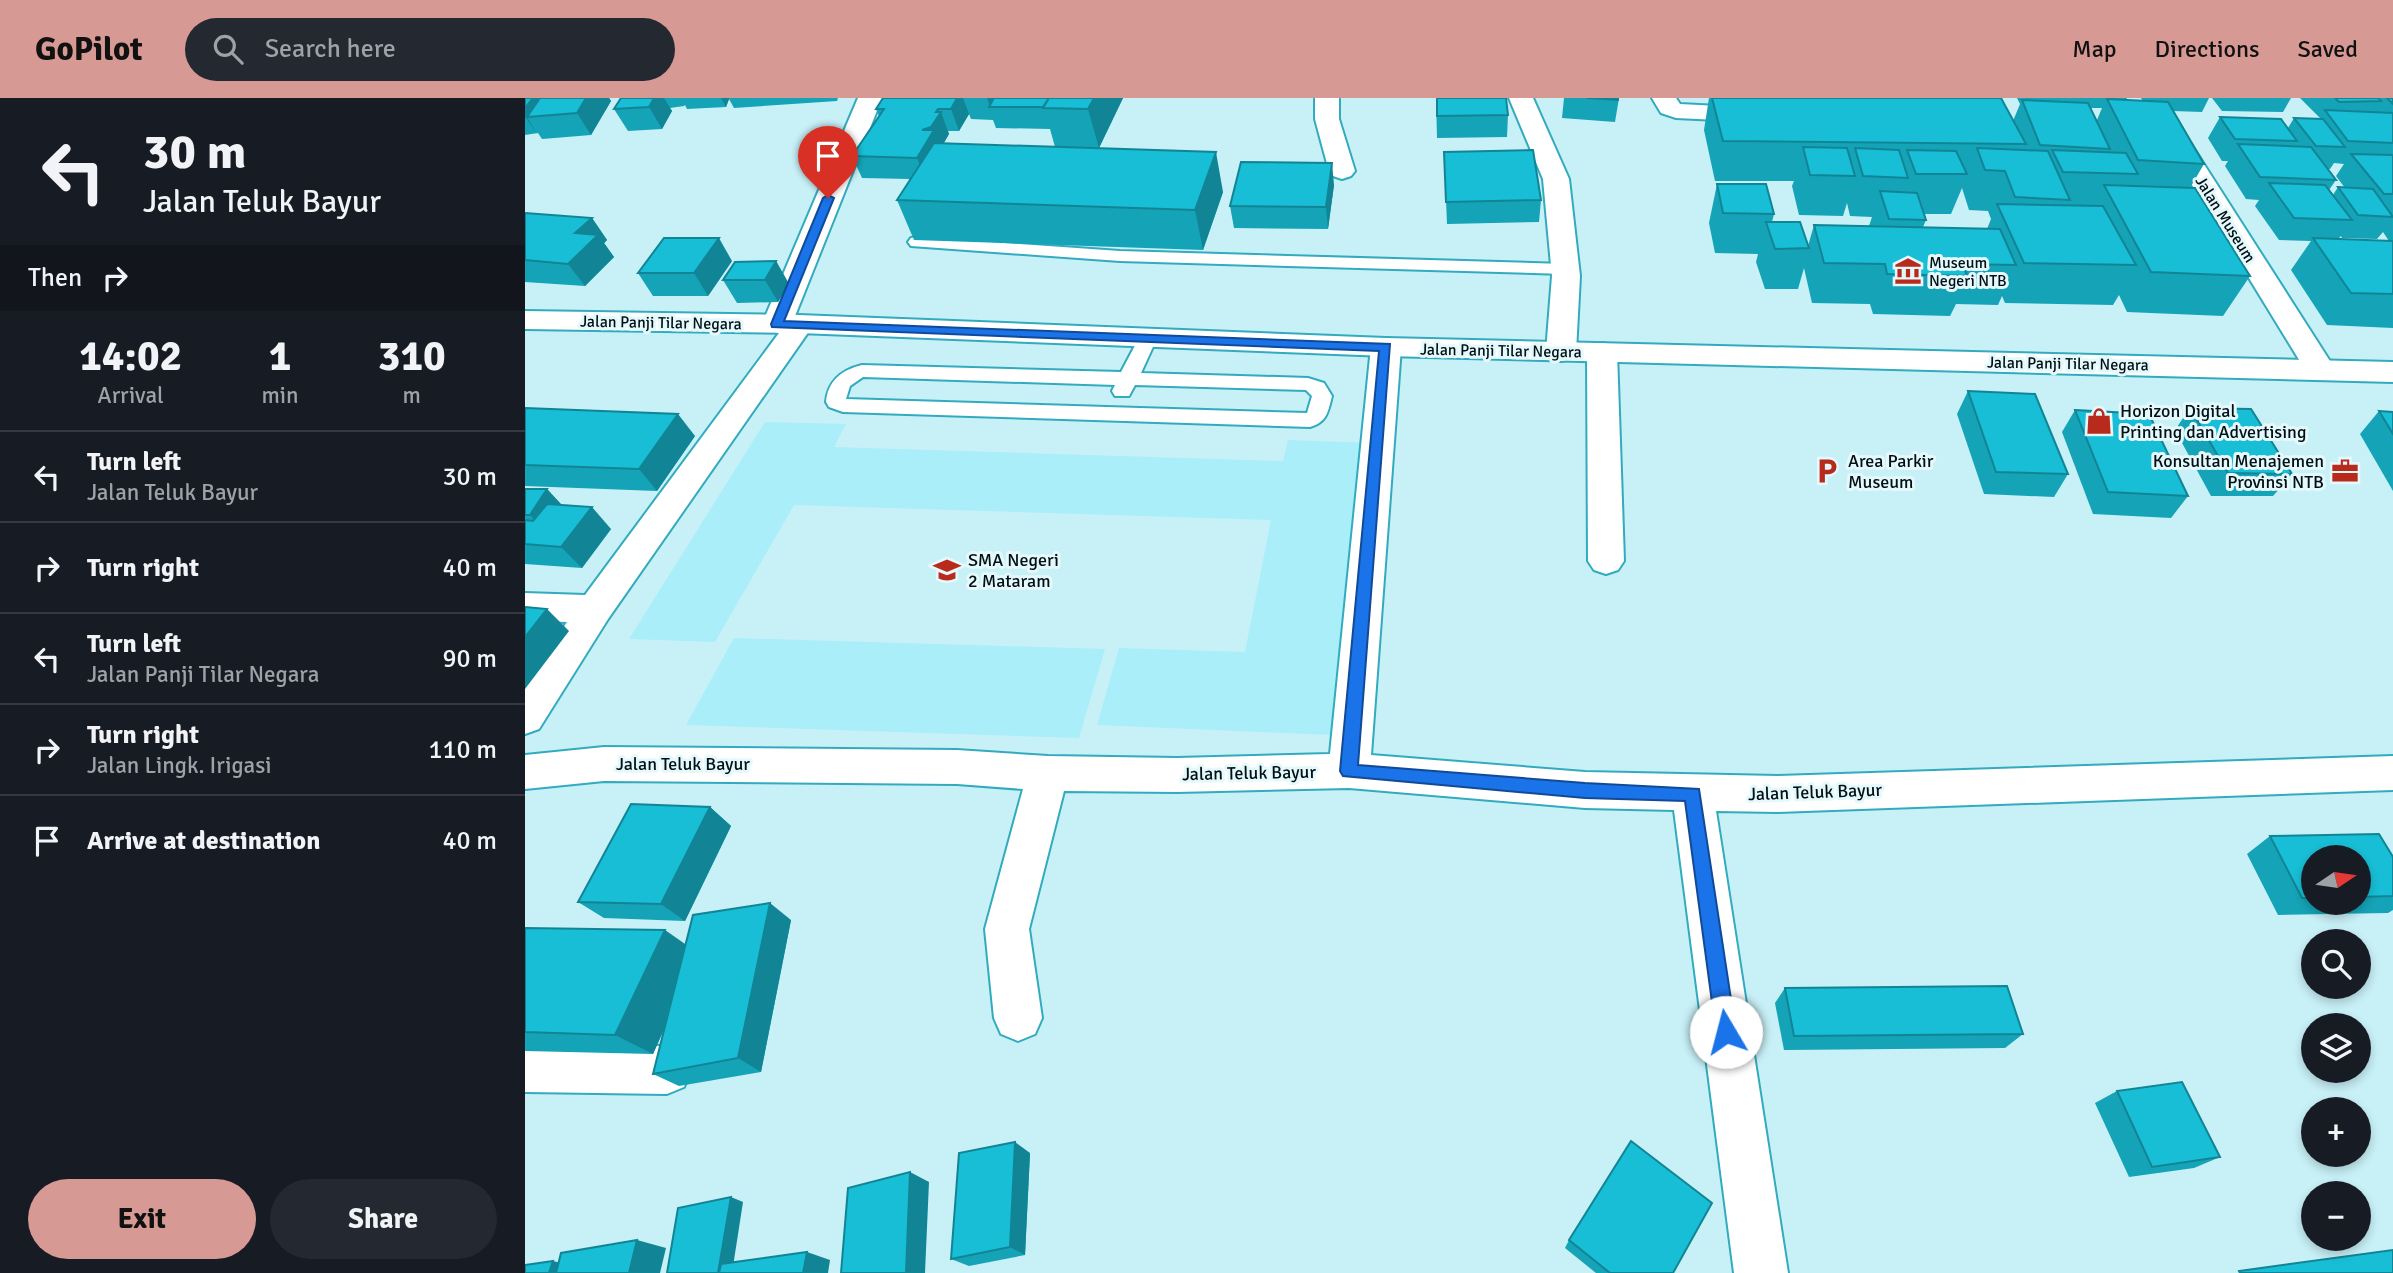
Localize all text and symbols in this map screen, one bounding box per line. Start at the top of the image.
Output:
search box [185,18,675,81]
text: GoPilot [35,29,143,70]
icon: search [209,30,247,68]
text: Search here [265,33,396,65]
text: Map [2072,34,2117,64]
text: Directions [2155,34,2260,64]
text: Saved [2298,34,2358,64]
text: 30 m [143,122,246,182]
icon: left [28,126,119,217]
pin [798,126,858,198]
icon: arrive [809,137,847,175]
street label: Jalan Museum [2191,173,2260,266]
text: Jalan Teluk Bayur [143,182,381,221]
place label: Museum Negeri NTB [1929,253,2007,291]
museum icon: Museum Negeri NTB [1893,256,1923,286]
icon: right [96,259,134,297]
text: Then [28,262,82,294]
street label: Jalan Panji Tilar Negara [580,312,742,334]
text: 14:02 [79,331,182,382]
text: 1 [269,331,291,382]
text: 310 [378,331,446,382]
street label: Jalan Panji Tilar Negara [1420,340,1582,362]
street label: Jalan Panji Tilar Negara [1987,353,2149,375]
text: Arrival [98,381,164,410]
text: min [261,381,299,410]
text: m [403,381,421,410]
place label: Horizon Digital Printing dan Advertising [2120,400,2306,443]
shop icon: Horizon Digital Printing dan Advertising [2084,406,2114,436]
text: Turn left [87,446,181,478]
place label: Area Parkir Museum [1848,450,1934,493]
place label: Konsultan Menajemen Provinsi NTB [2153,450,2324,493]
parking icon: Area Parkir Museum [1812,456,1842,486]
office icon: Konsultan Menajemen Provinsi NTB [2330,456,2360,486]
icon: left [28,458,66,496]
text: 30 m [442,461,497,493]
text: Jalan Teluk Bayur [87,478,258,507]
icon: right [28,549,66,587]
place label: SMA Negeri 2 Mataram [968,549,1059,592]
text: Turn right [87,552,199,584]
text: 40 m [442,552,497,584]
school or university icon: SMA Negeri 2 Mataram [932,555,962,585]
text: Turn left [87,628,181,660]
icon: left [28,640,66,678]
text: 90 m [442,643,497,675]
text: Jalan Panji Tilar Negara [87,660,319,689]
text: Turn right [87,719,199,751]
icon: right [28,731,66,769]
text: 110 m [428,734,497,766]
text: Jalan Lingk. Irigasi [87,751,272,780]
street label: Jalan Teluk Bayur [616,753,750,775]
street label: Jalan Teluk Bayur [1182,761,1316,785]
street label: Jalan Teluk Bayur [1748,779,1883,805]
icon: arrive [28,822,66,860]
text: Arrive at destination [87,825,320,857]
text: 40 m [442,825,497,857]
north arrow [2301,845,2371,915]
map controls [2301,845,2371,1251]
button: search [2301,929,2371,999]
position arrow [1689,995,1763,1069]
button: layers [2301,1013,2371,1083]
button: + [2301,1097,2371,1167]
button: Exit [28,1179,256,1259]
button: Share [270,1179,497,1259]
button: − [2301,1181,2371,1251]

